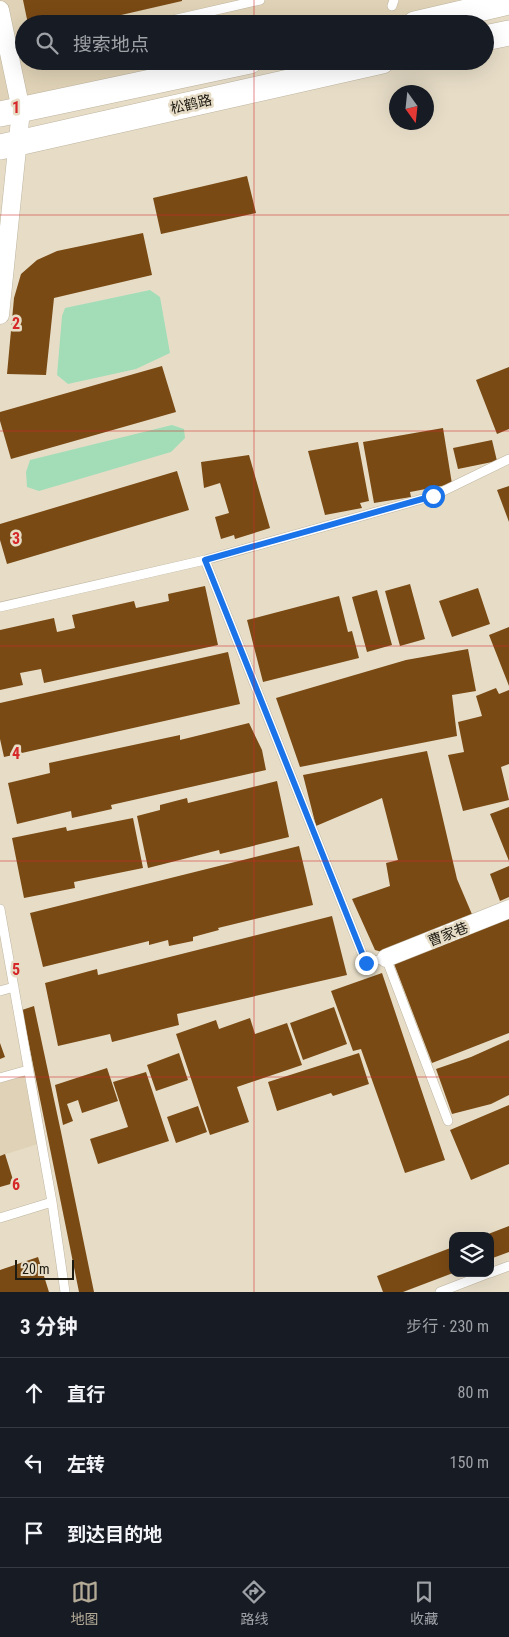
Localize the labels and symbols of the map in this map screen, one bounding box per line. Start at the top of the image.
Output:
north arrow [389,85,434,130]
street label: 松鹤路 [169,91,213,117]
text: 1 [12,98,20,117]
text: 2 [12,314,20,333]
route start [422,485,445,508]
text: 3 [12,529,20,548]
text: 4 [12,744,20,763]
street label: 曹家巷 [426,919,470,949]
route end [355,952,378,975]
text: 5 [12,960,20,979]
text: 6 [12,1175,20,1194]
scale bar [15,1257,74,1280]

